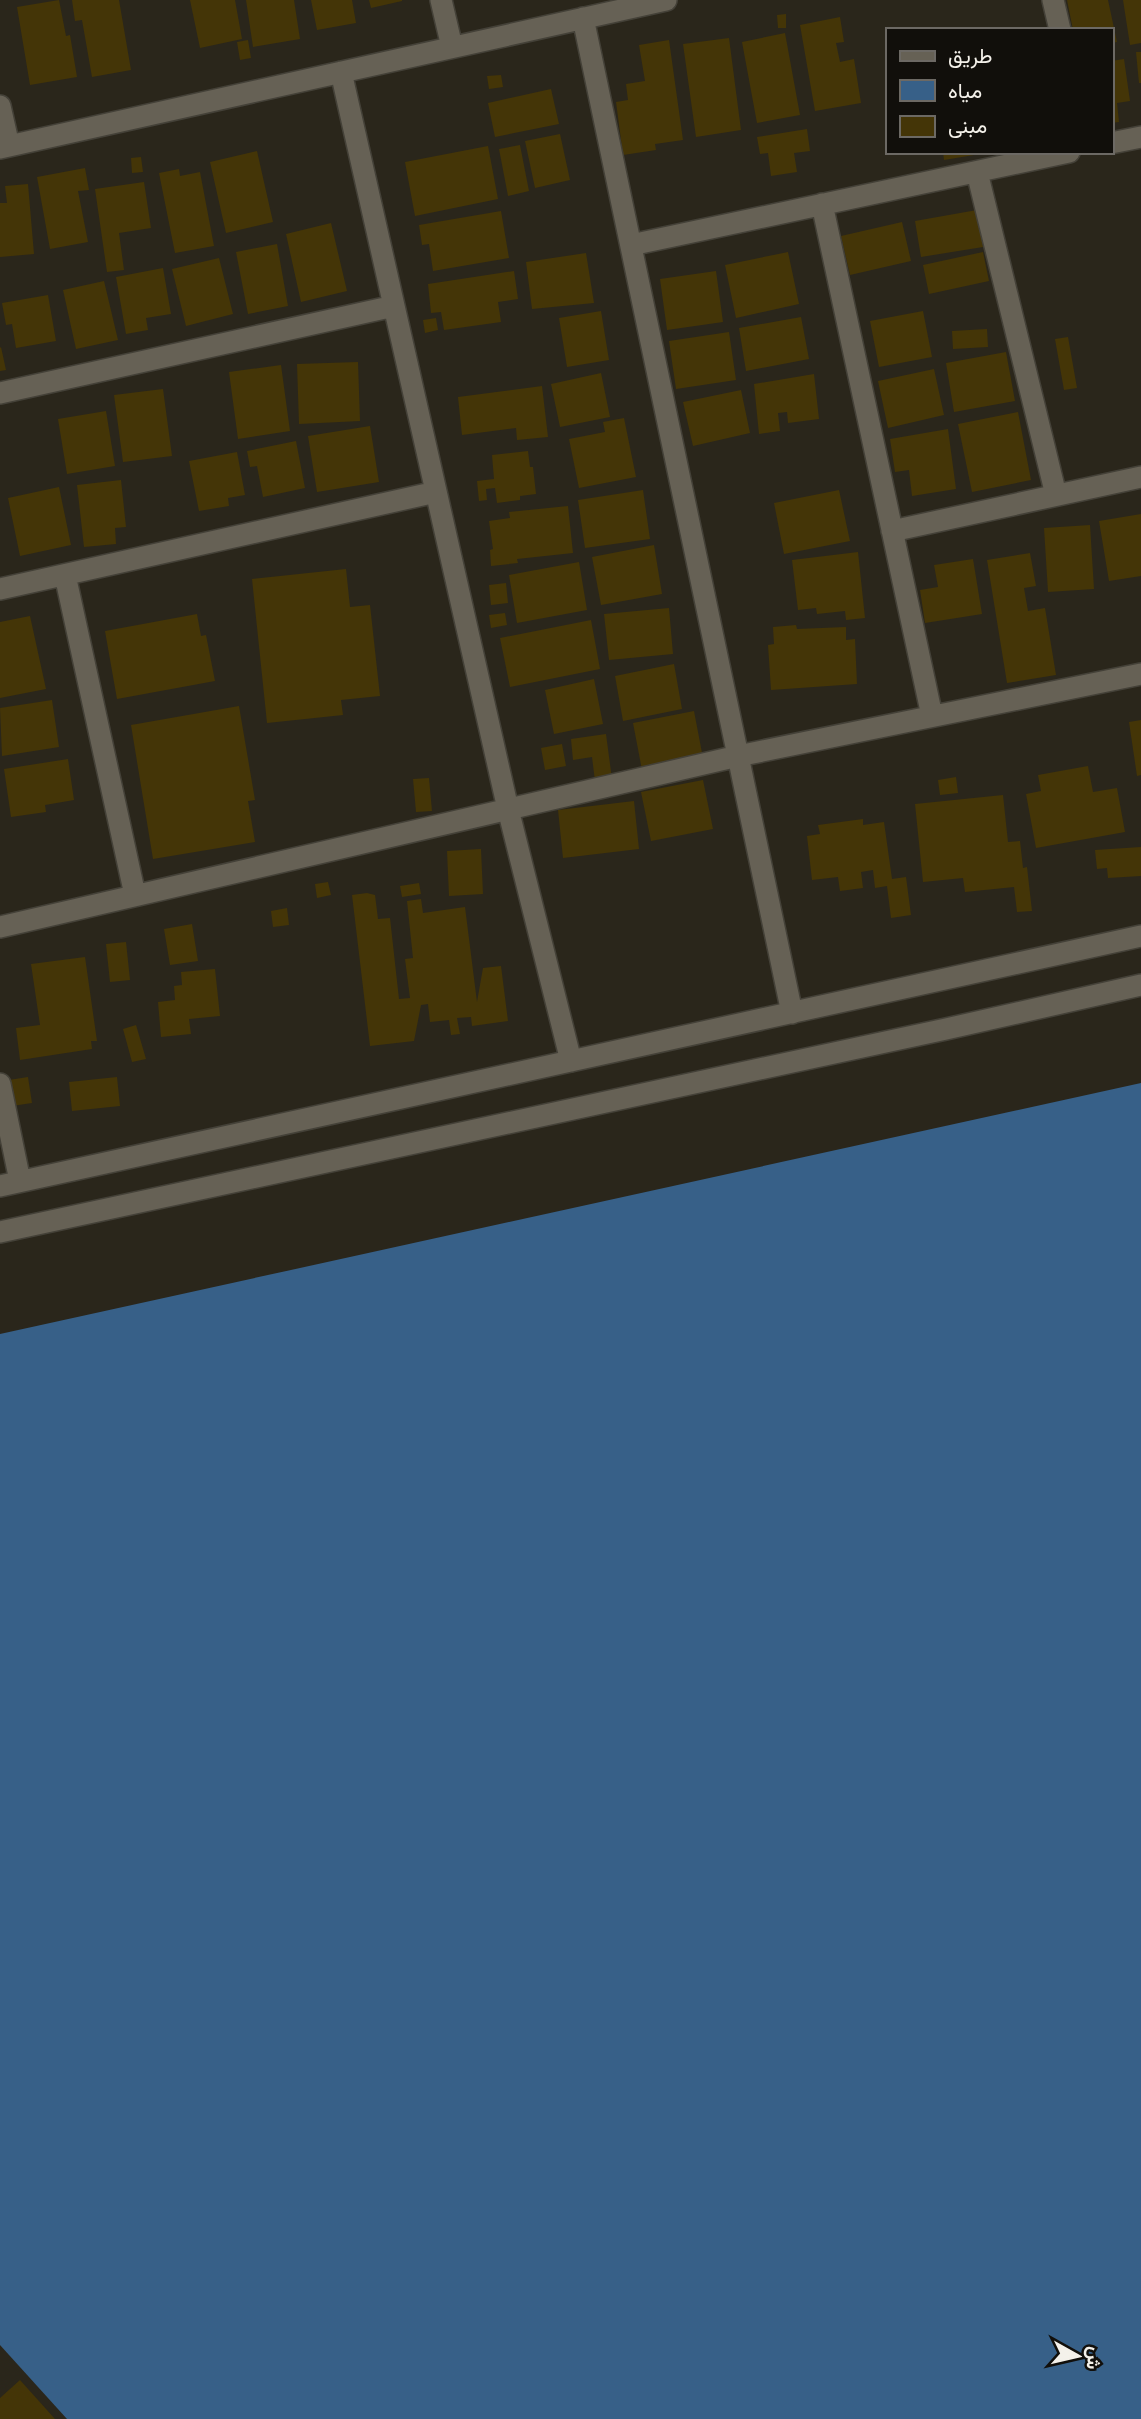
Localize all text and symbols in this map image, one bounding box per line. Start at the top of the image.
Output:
legend [886,28,1113,154]
text: طريق [948,43,993,69]
text: مياه [948,78,982,104]
text: مبنى [948,113,987,139]
north arrow [1043,2321,1113,2391]
text: ش [1081,2345,1107,2371]

